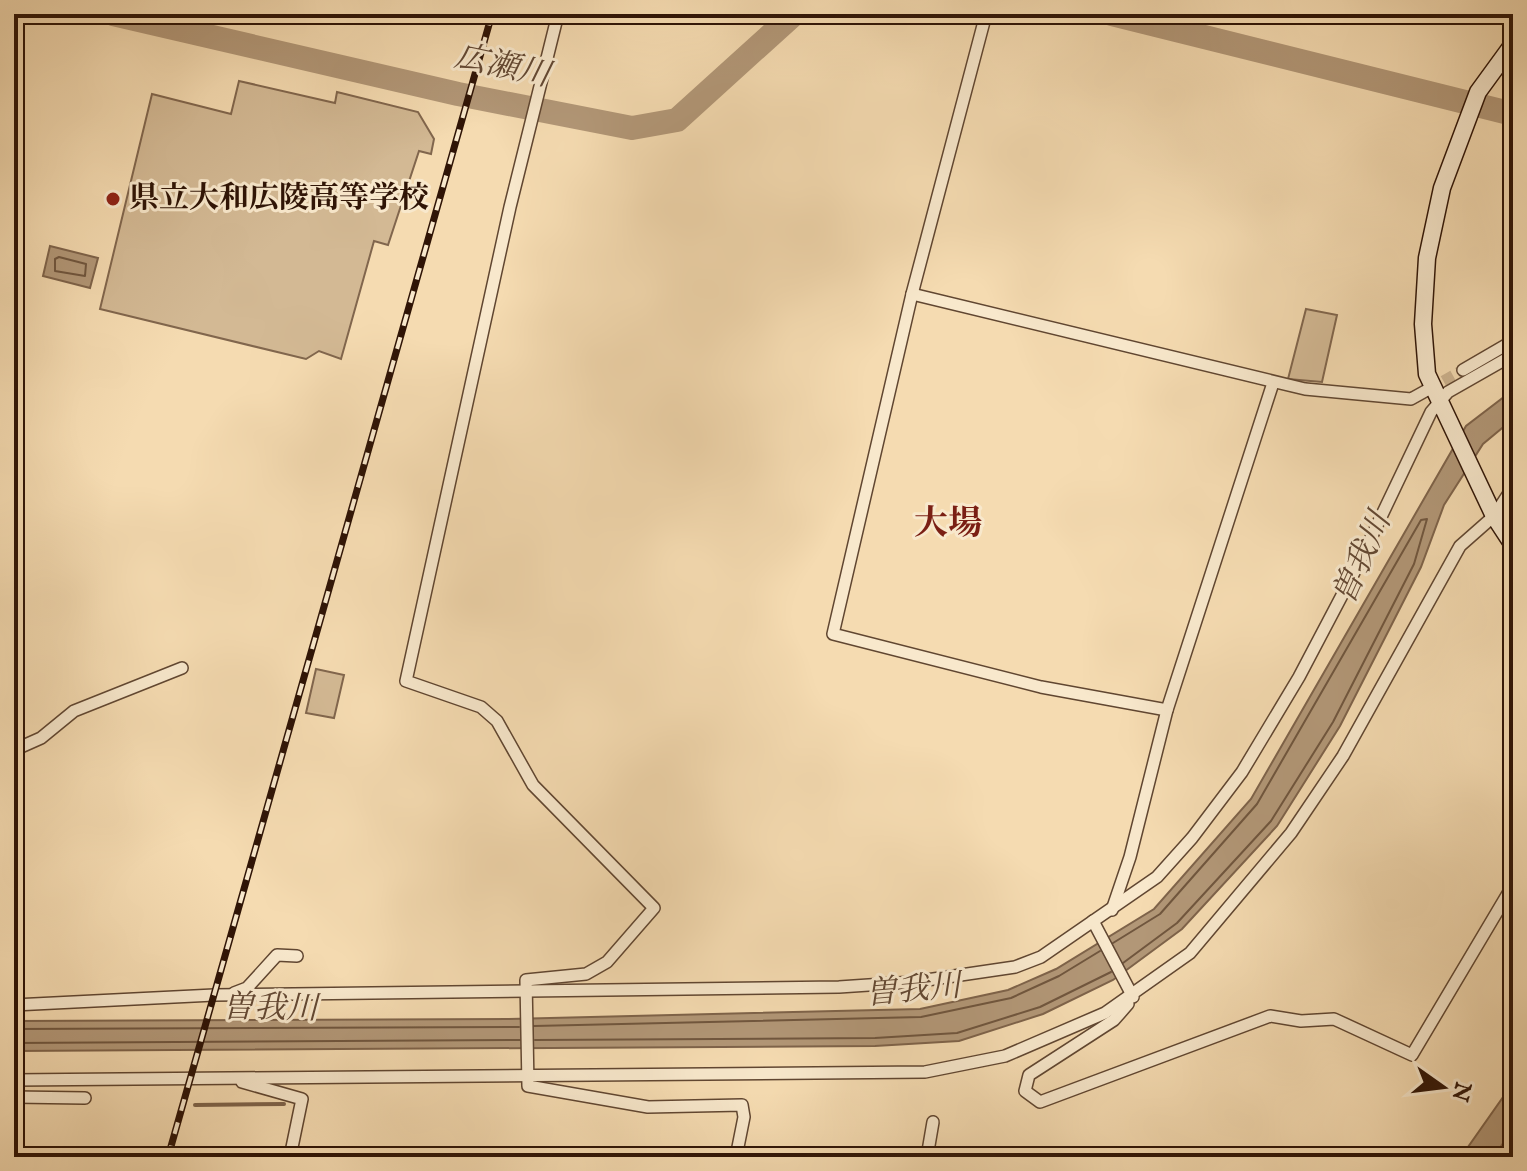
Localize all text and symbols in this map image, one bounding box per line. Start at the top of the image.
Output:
water label: 広瀬川 [451,37,556,98]
place label: 県立大和広陵高等学校 [129,180,429,218]
marker: 県立大和広陵高等学校 [104,190,122,208]
district label: 大場 [914,503,982,546]
water label: 曽我川 [1325,504,1402,611]
water label: 曽我川 [863,966,966,1016]
water label: 曽我川 [222,988,321,1030]
north arrow [1403,1047,1483,1127]
text: N [1445,1078,1477,1104]

